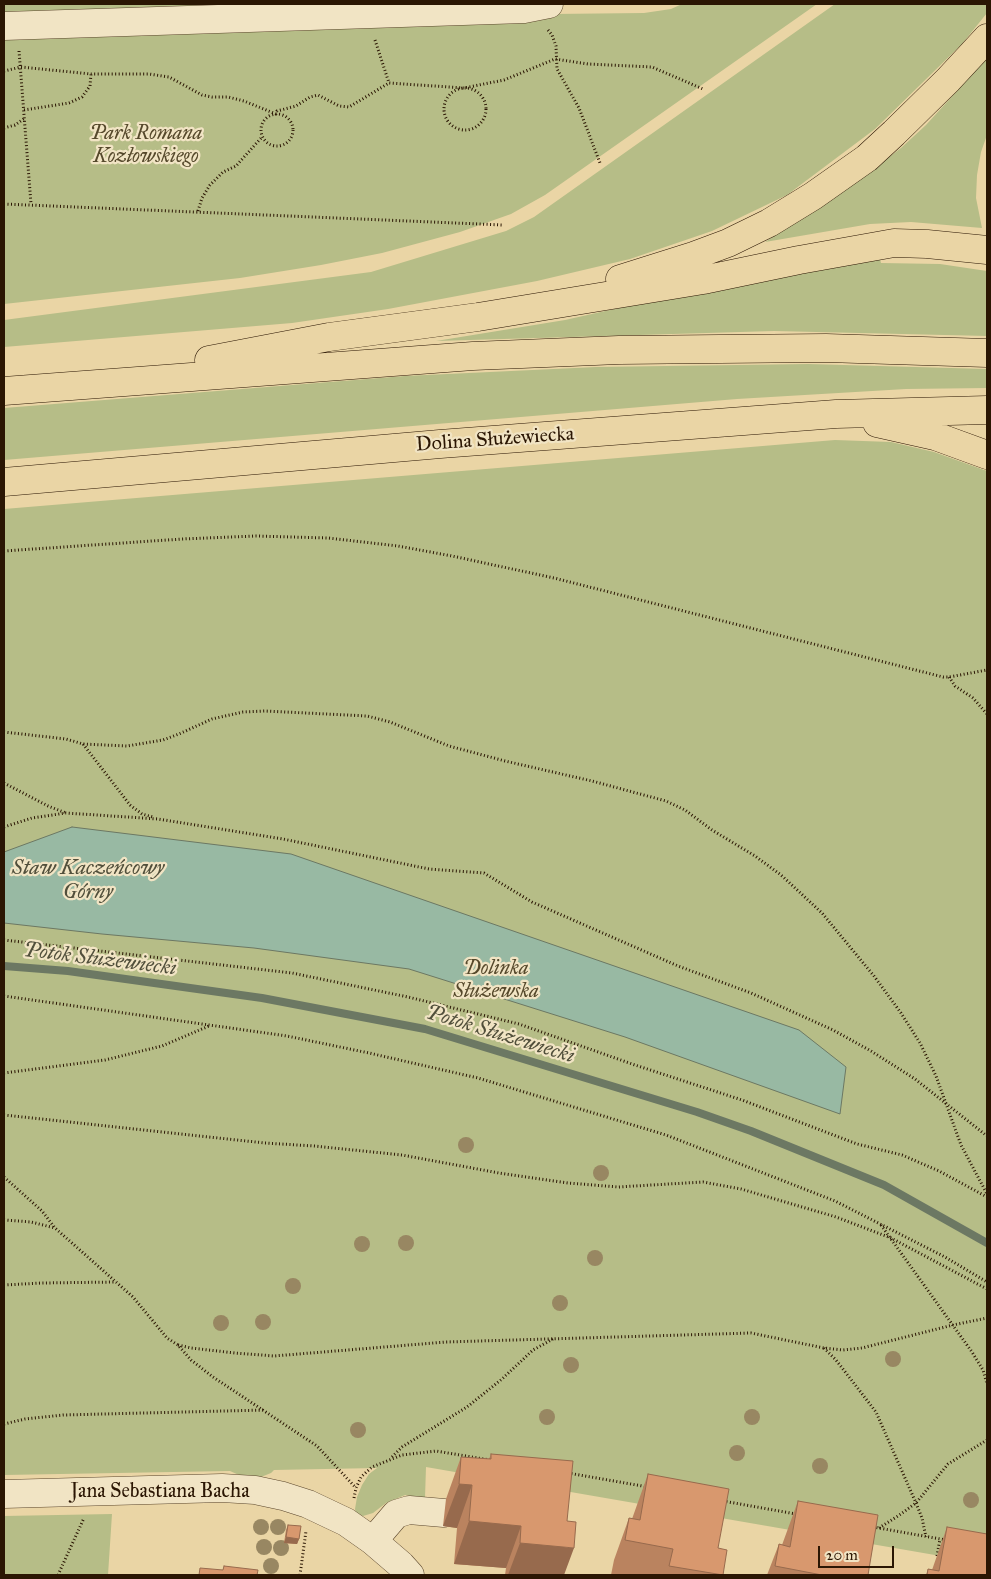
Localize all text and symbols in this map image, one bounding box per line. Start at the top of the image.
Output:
park label: Park Romana Kozłowskiego [90,122,202,169]
street label: Dolina Służewiecka [415,423,575,457]
water label: Staw Kaczeńcowy Górny [12,856,164,906]
water label: Potok Służewiecki [22,938,178,982]
park label: Dolinka Służewska [453,957,539,1004]
water label: Potok Służewiecki [423,1000,577,1070]
street label: Jana Sebastiana Bacha [70,1480,250,1504]
scale bar [821,1536,897,1568]
text: 20 m [826,1546,858,1564]

